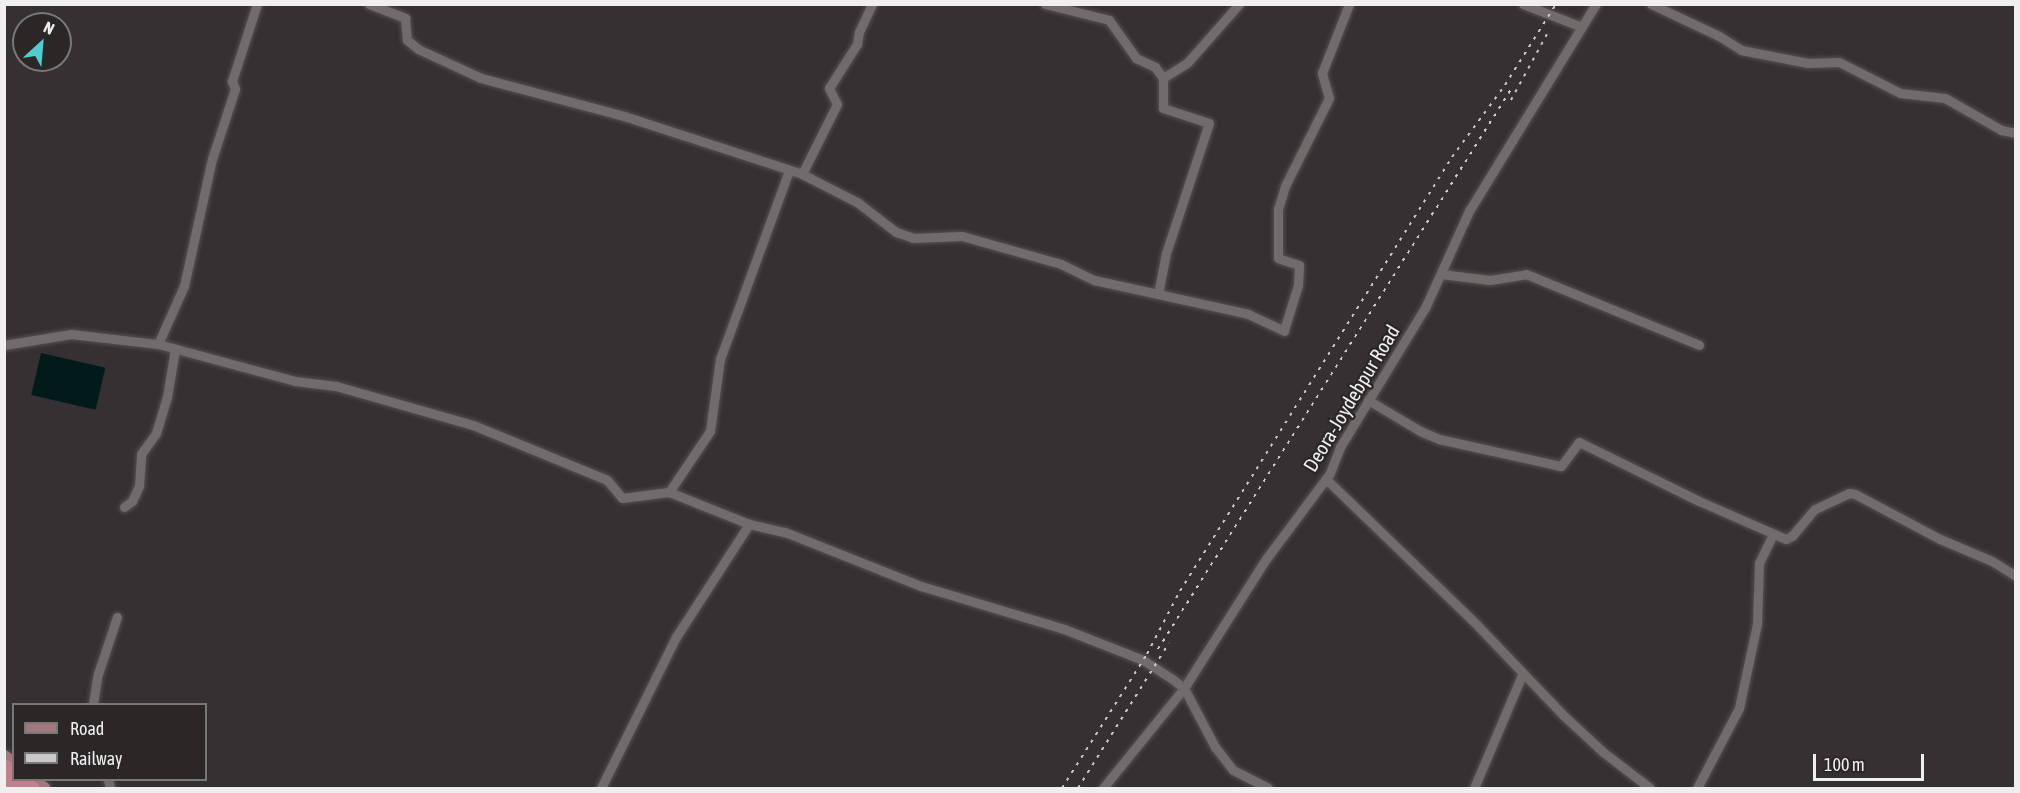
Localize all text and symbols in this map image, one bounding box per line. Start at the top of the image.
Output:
north arrow [12,12,72,72]
text: N [41,17,57,38]
street label: Deora-Joydebpur Road [1298,320,1404,476]
legend [12,703,207,781]
text: Road [70,718,104,739]
scale bar [1816,742,1927,780]
text: Railway [70,748,122,769]
text: 100 m [1824,754,1865,775]

